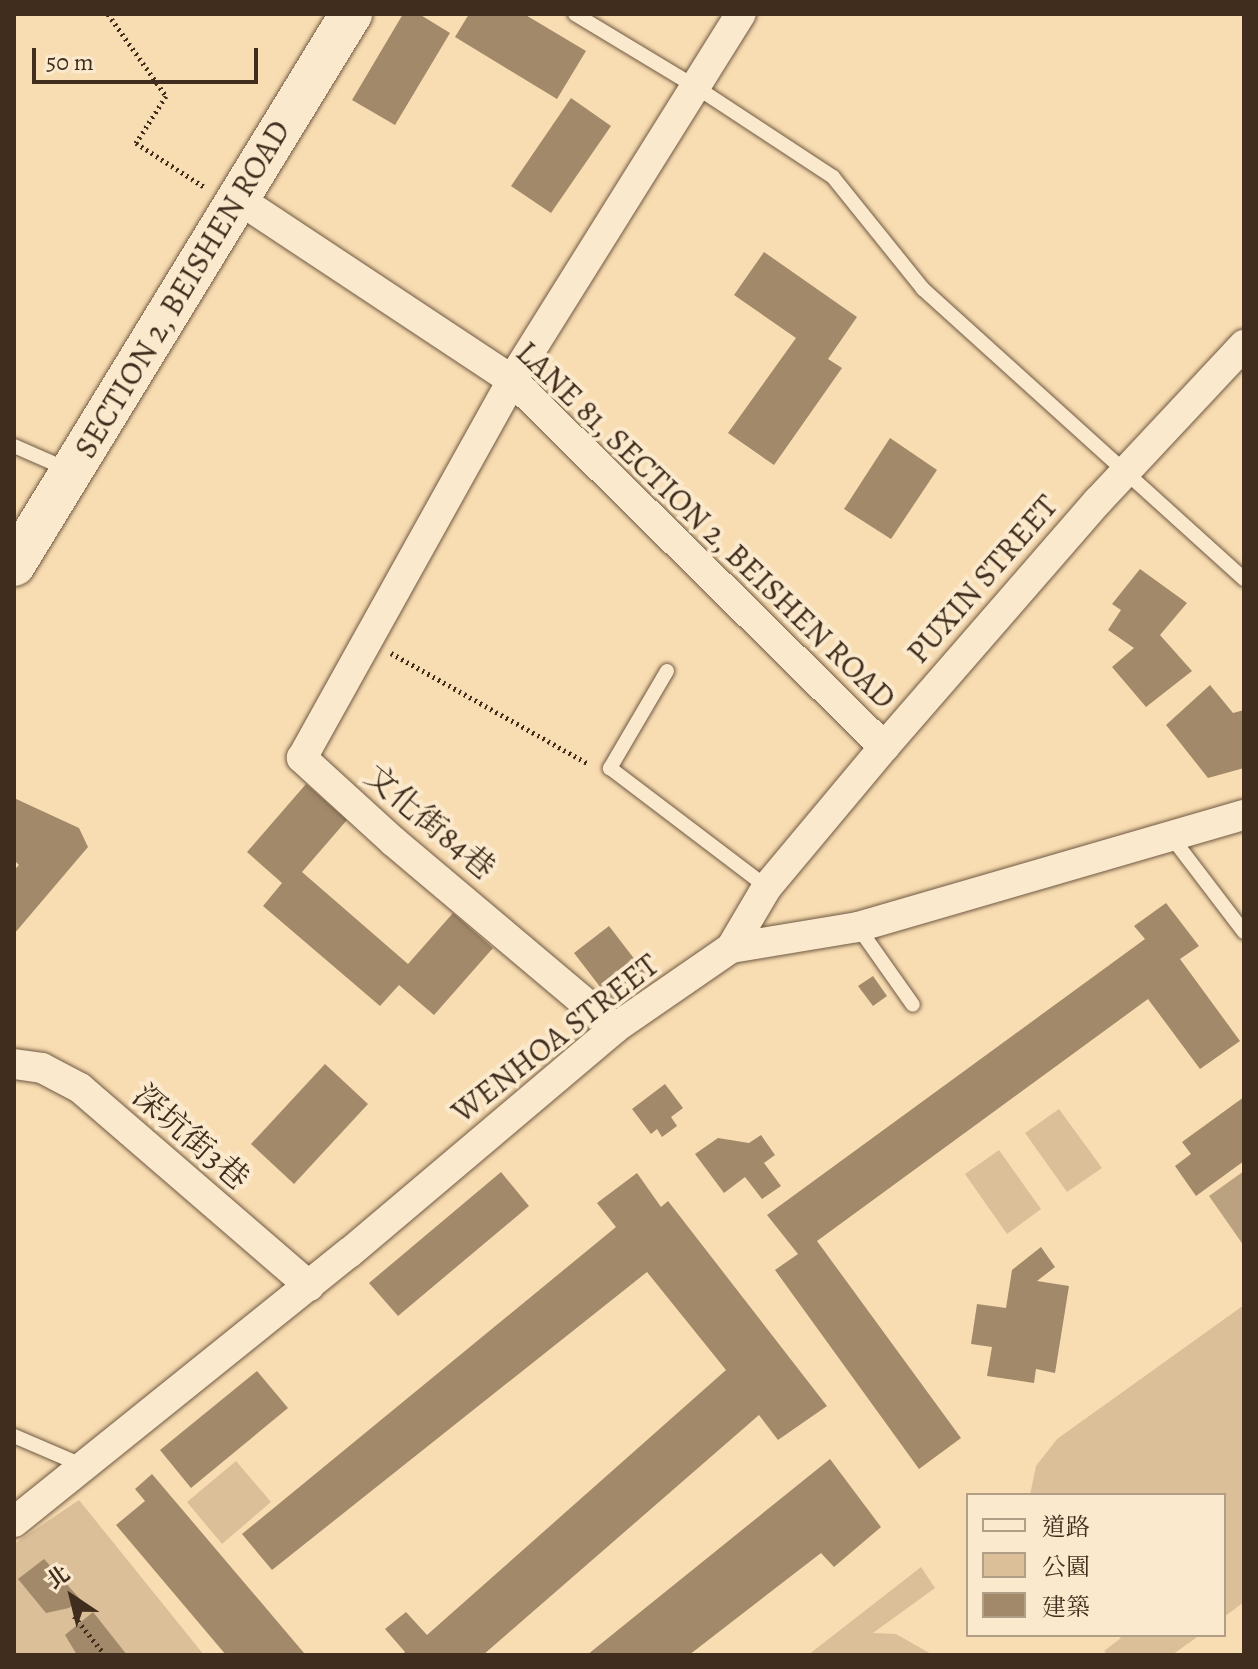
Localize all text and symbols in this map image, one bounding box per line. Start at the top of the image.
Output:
scale bar [36,32,262,82]
text: 50 m [46,46,94,78]
street label: SECTION 2, BEISHEN ROAD [66,113,298,465]
street label: LANE 81, SECTION 2, BEISHEN ROAD [508,333,904,717]
street label: PUXIN STREET [898,487,1066,671]
street label: 文化街84巷 [357,757,503,887]
street label: WENHOA STREET [444,945,666,1131]
street label: 深坑街3巷 [125,1076,257,1198]
legend [966,1493,1226,1637]
text: 道路 [1042,1511,1090,1543]
text: 公園 [1042,1551,1090,1583]
north arrow [32,1557,112,1637]
text: 北 [41,1559,76,1596]
text: 建築 [1042,1591,1090,1623]

